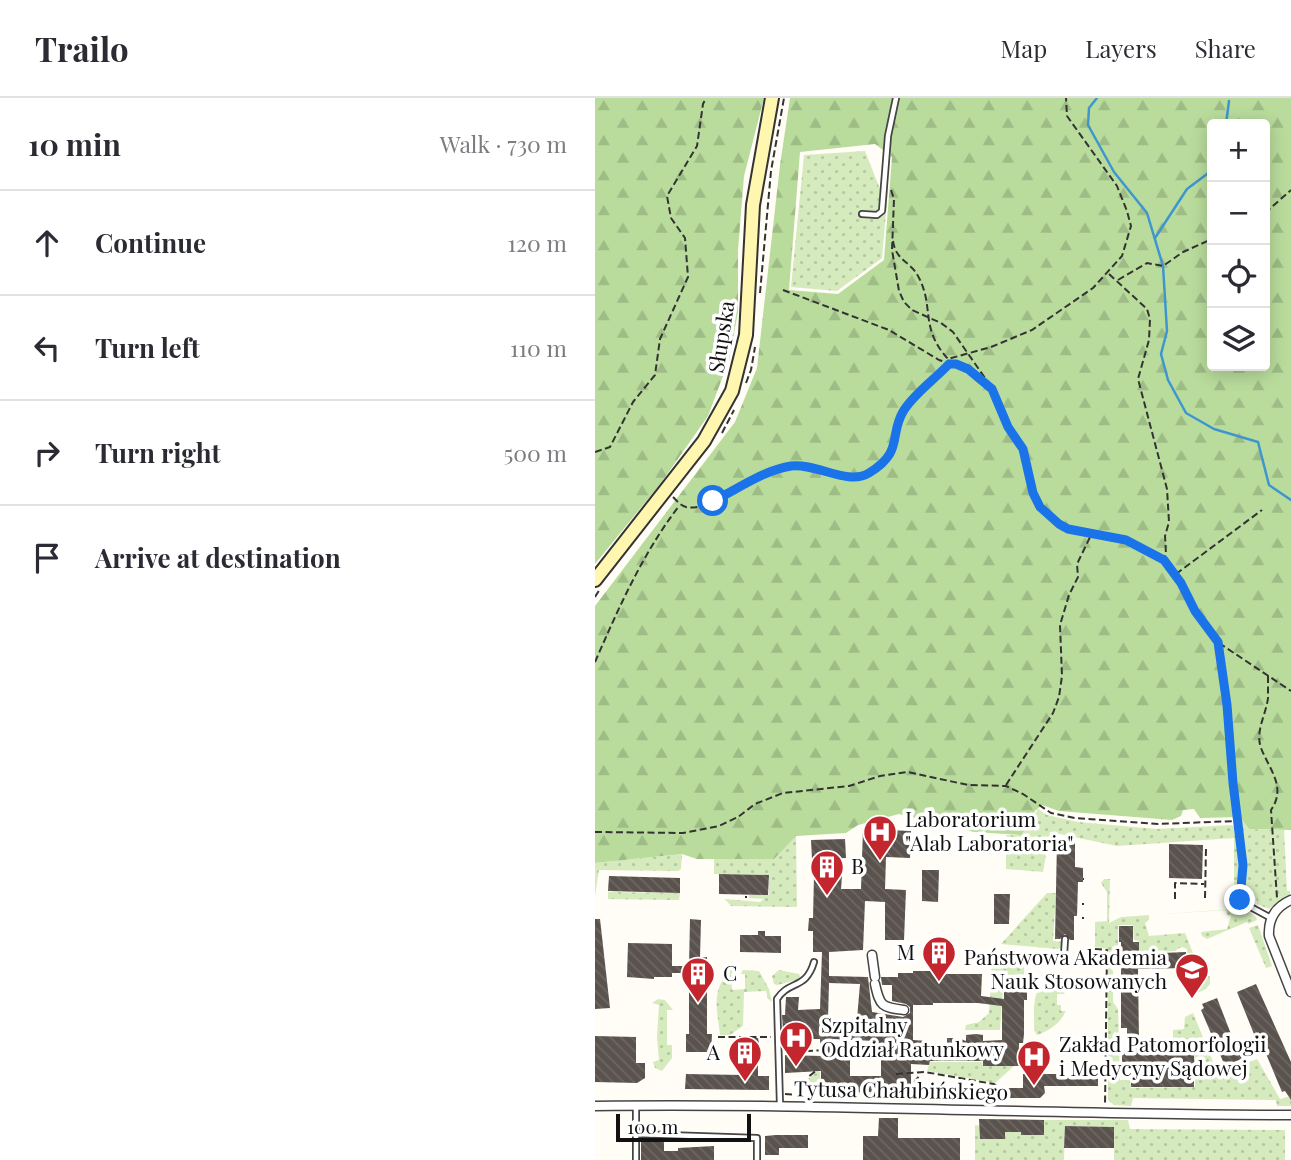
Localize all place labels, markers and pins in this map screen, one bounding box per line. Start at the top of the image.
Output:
place label: Laboratorium "Alab Laboratoria" [905,804,1074,856]
hospital icon: Laboratorium "Alab Laboratoria" [861,813,899,862]
building icon: B [808,848,846,897]
place label: B [851,851,864,879]
building icon: M [920,934,958,983]
place label: M [897,937,915,965]
place label: Państwowa Akademia Nauk Stosowanych [964,942,1168,994]
school or university icon: Państwowa Akademia Nauk Stosowanych [1173,951,1211,1000]
building icon: C [679,955,717,1004]
place label: C [723,958,737,986]
place label: Szpitalny Oddział Ratunkowy [821,1010,1005,1062]
hospital icon: Szpitalny Oddział Ratunkowy [777,1019,815,1068]
place label: Zakład Patomorfologii i Medycyny Sądowej [1059,1029,1266,1081]
building icon: A [726,1034,764,1083]
place label: A [706,1037,721,1065]
hospital icon: Zakład Patomorfologii i Medycyny Sądowej [1015,1038,1053,1087]

